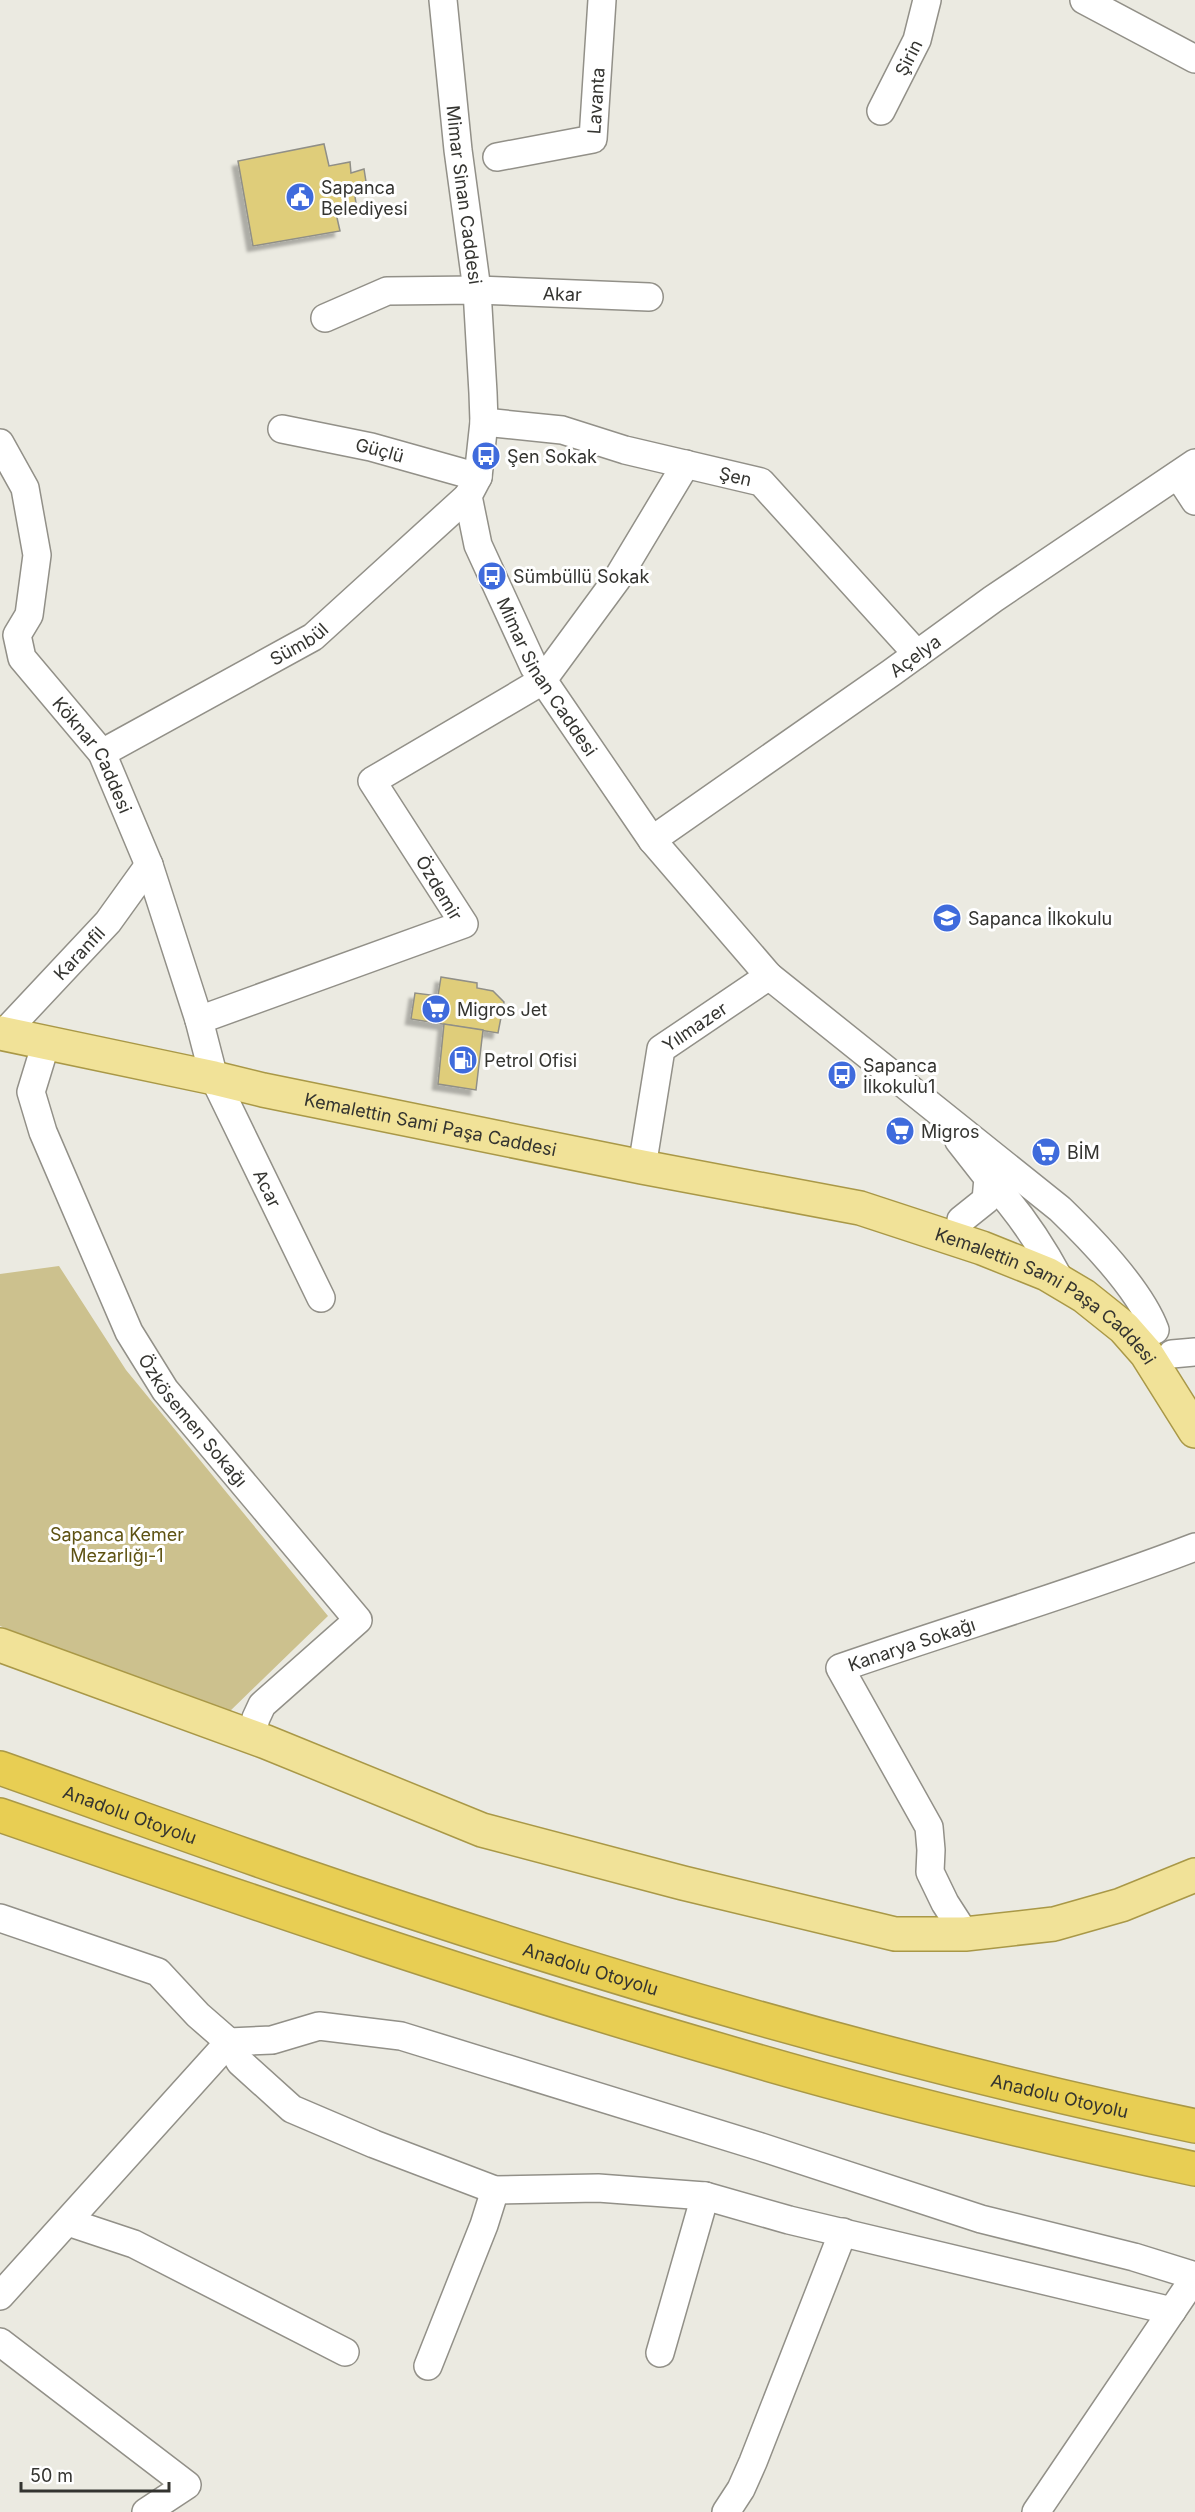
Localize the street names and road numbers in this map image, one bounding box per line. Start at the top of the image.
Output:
street label: Şirin [890,36,926,79]
street label: Lavanta [583,67,608,135]
street label: Mimar Sinan Caddesi [443,104,487,286]
street label: Akar [542,282,583,305]
street label: Güçlü [354,434,406,466]
street label: Şen [717,462,754,490]
street label: Mimar Sinan Caddesi [493,594,602,760]
street label: Sümbül [266,618,332,669]
street label: Açelya [885,630,944,681]
street label: Köknar Caddesi [49,692,136,816]
street label: Özdemir [411,851,467,924]
street label: Karanfil [49,922,109,984]
street label: Yılmazer [658,997,731,1056]
street label: Kemalettin Sami Paşa Caddesi [302,1088,558,1160]
street label: Acar [249,1166,286,1211]
street label: Kemalettin Sami Paşa Caddesi [933,1223,1161,1368]
street label: Özkösemen Sokağı [135,1349,252,1491]
street label: Kanarya Sokağı [845,1613,978,1675]
street label: Anadolu Otoyolu [60,1781,200,1848]
street label: Anadolu Otoyolu [520,1938,661,1999]
street label: Anadolu Otoyolu [989,2069,1131,2122]

